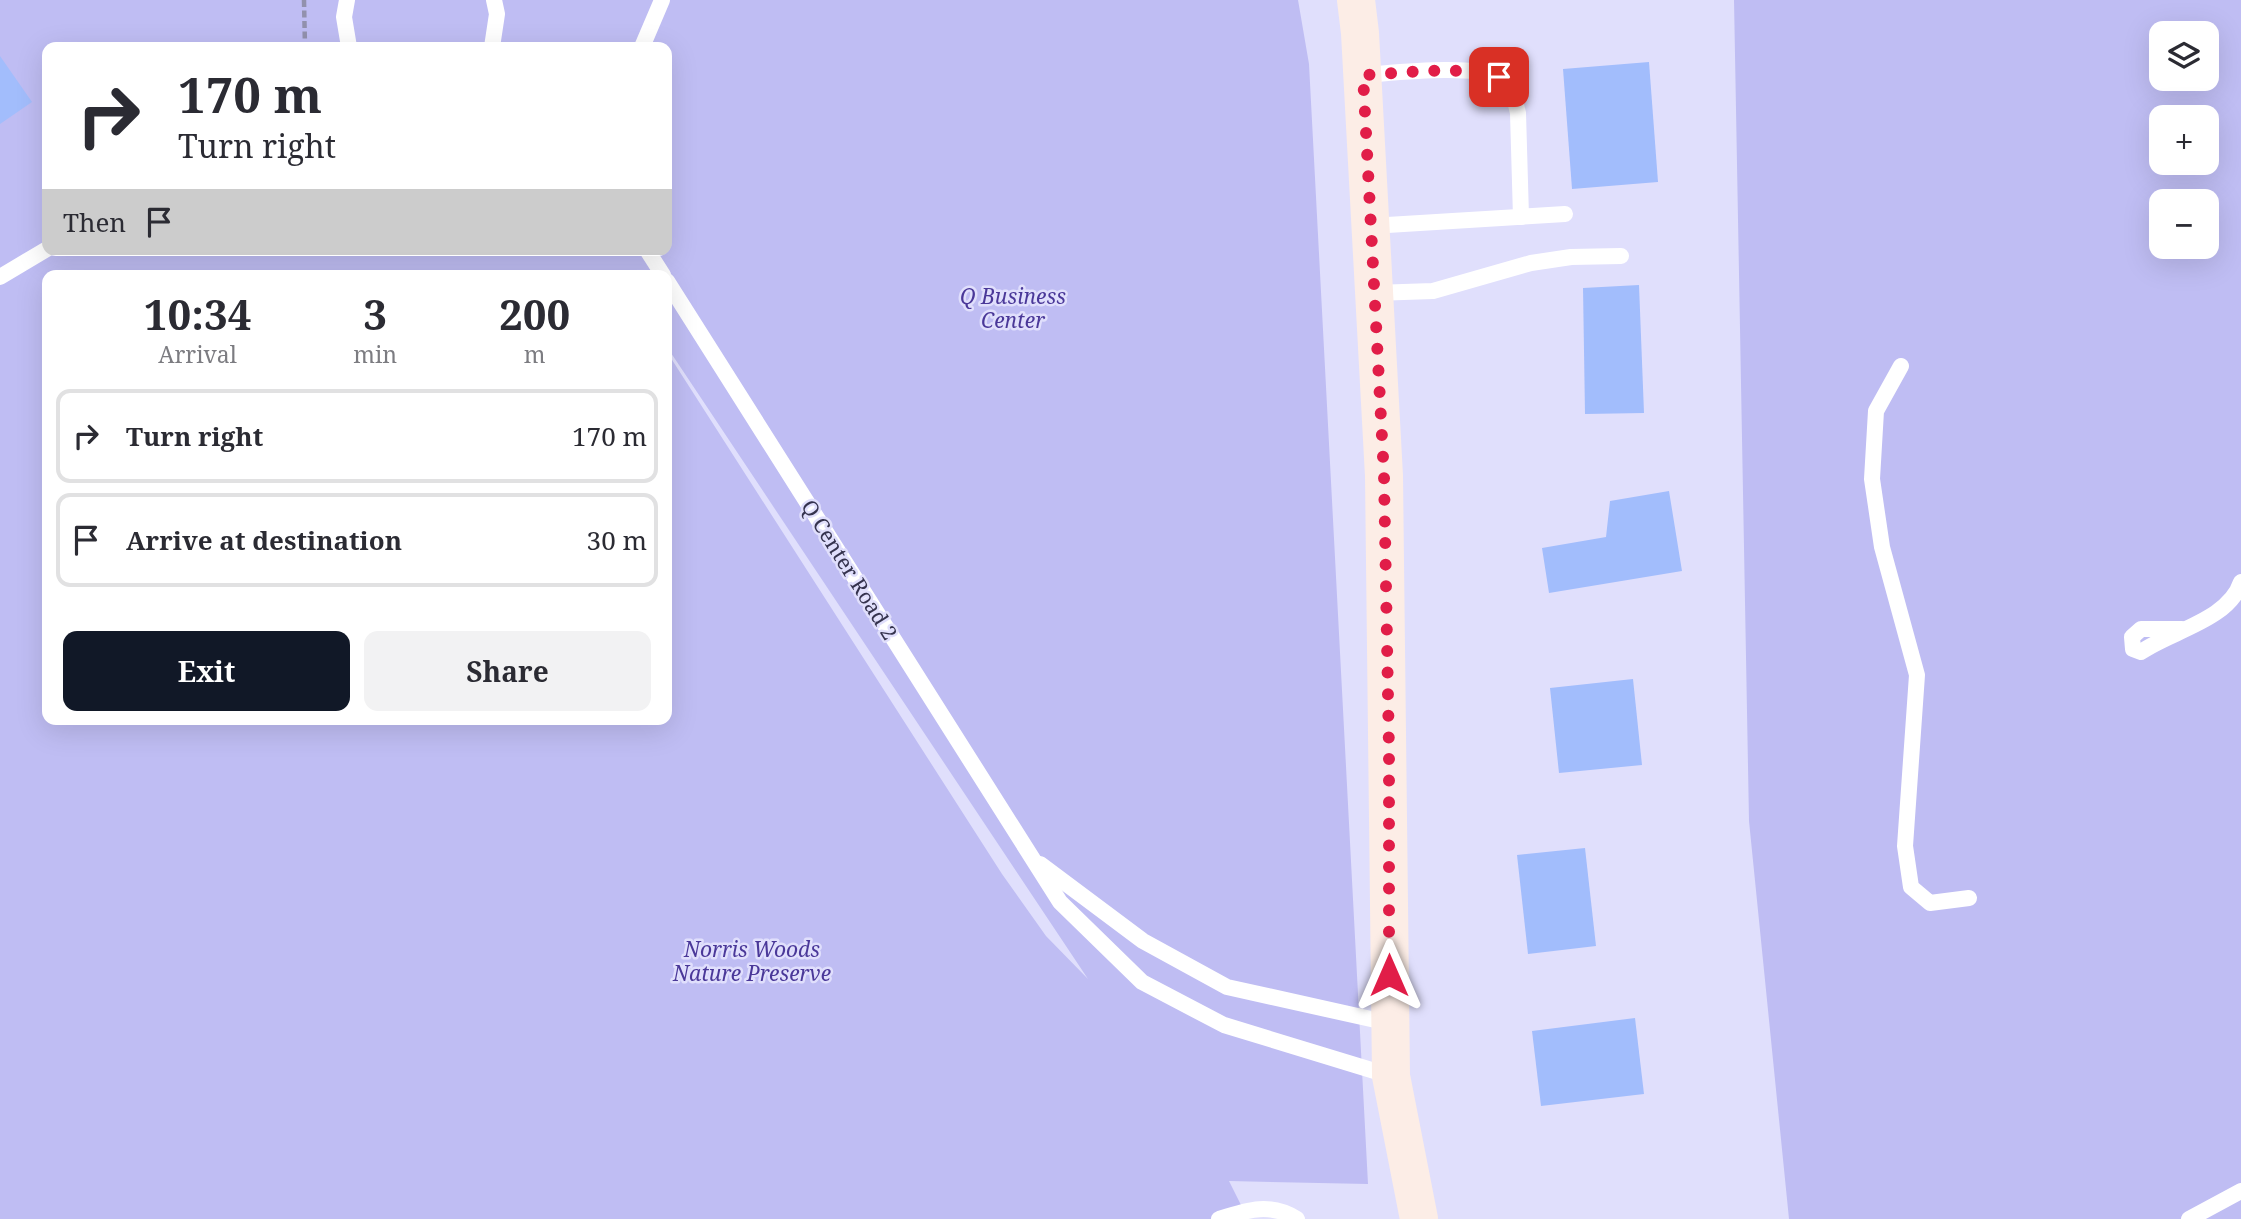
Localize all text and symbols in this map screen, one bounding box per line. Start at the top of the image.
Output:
map controls [2149,21,2219,259]
button: layers [2149,21,2219,91]
pin [1469,47,1529,107]
icon: arrive [1480,58,1518,96]
text: 170 m [178,61,322,127]
icon: right [63,70,154,161]
button: + [2149,105,2219,175]
text: Turn right [178,124,336,167]
button: − [2149,189,2219,259]
icon: arrive [140,203,178,241]
text: Then [63,204,126,240]
park label: Q Business Center [960,282,1066,334]
text: 10:34 [144,285,251,342]
text: 3 [363,285,387,342]
text: 200 [499,285,570,342]
text: Arrival [158,338,237,370]
text: min [353,338,397,370]
text: m [524,338,545,370]
icon: right [67,417,105,455]
text: Turn right [126,418,263,454]
text: 170 m [572,418,647,454]
street label: Q Center Road 2 [795,494,904,645]
icon: arrive [67,521,105,559]
text: Arrive at destination [126,522,402,558]
text: 30 m [587,522,647,558]
button: Exit [63,631,350,711]
button: Share [364,631,651,711]
park label: Norris Woods Nature Preserve [672,935,831,987]
position arrow [1352,938,1426,1012]

